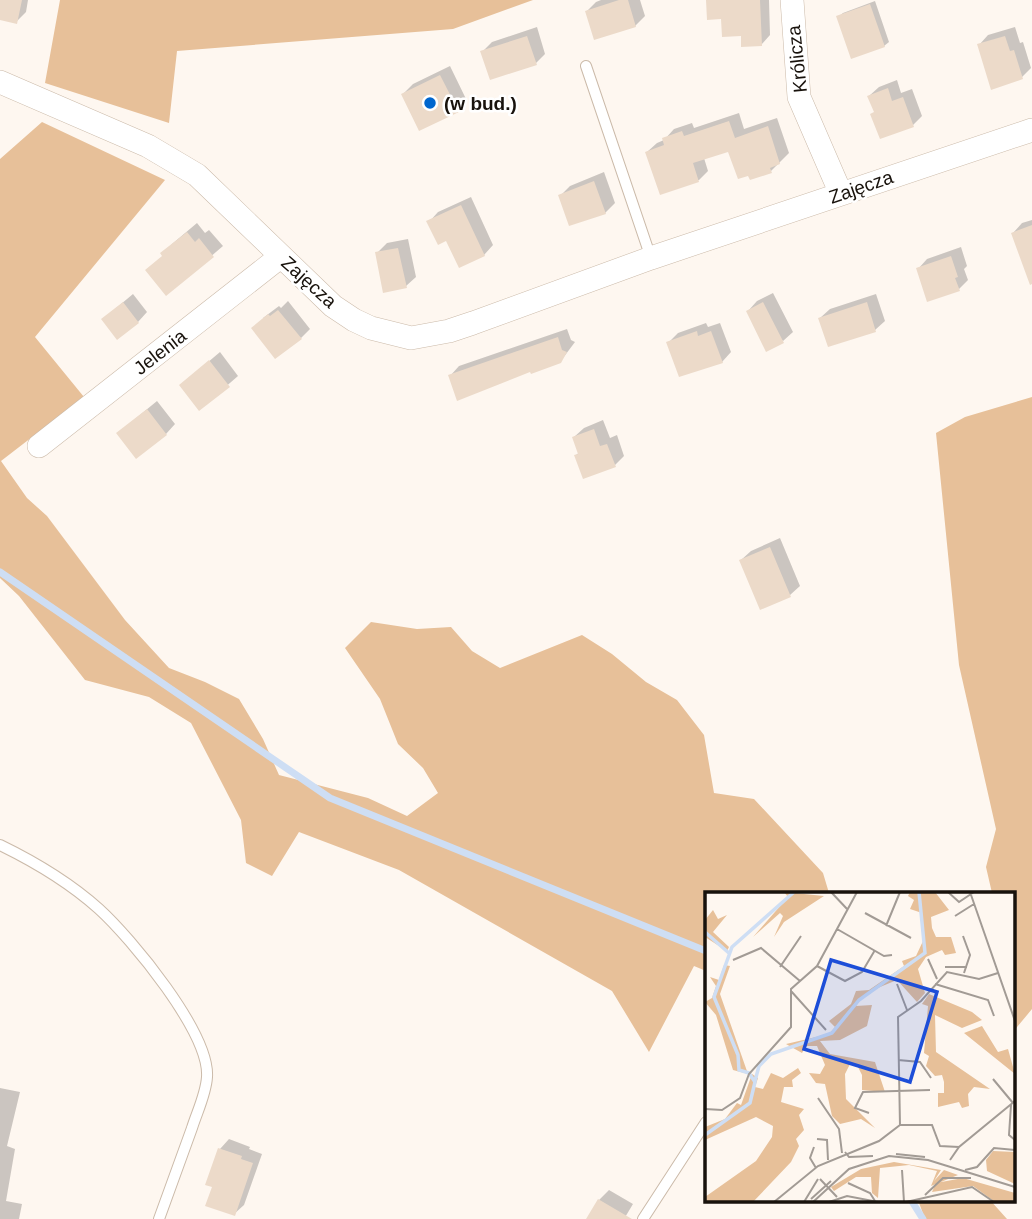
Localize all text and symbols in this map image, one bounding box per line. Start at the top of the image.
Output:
street label: Królicza [783,24,811,94]
place label: (w bud.) [444,93,517,114]
marker: (w bud.) [422,95,438,111]
street label: Zajęcza [826,166,896,208]
street label: Zajęcza [277,252,341,312]
street label: Jelenia [130,325,191,379]
inset map [705,892,1014,1202]

